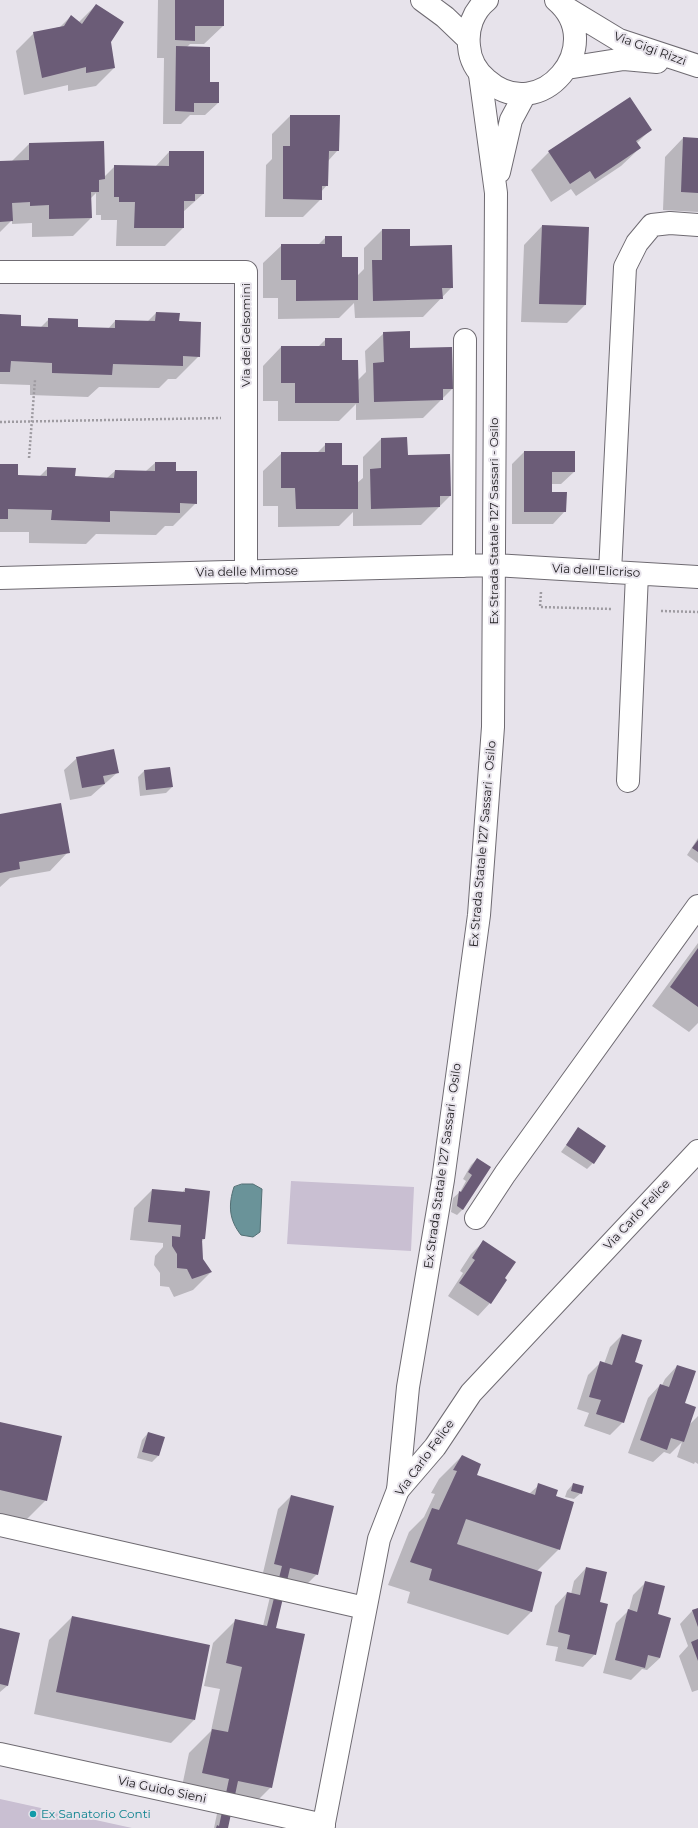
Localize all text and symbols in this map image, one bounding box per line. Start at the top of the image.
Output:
street label: Via Gigi Rizzi [612,29,688,69]
street label: Via dei Gelsomini [239,283,253,387]
street label: Ex Strada Statale 127 Sassari - Osilo [487,417,501,625]
street label: Via dell'Elicriso [551,561,641,581]
street label: Via delle Mimose [196,564,298,580]
street label: Ex Strada Statale 127 Sassari - Osilo [467,740,499,948]
street label: Ex Strada Statale 127 Sassari - Osilo [421,1062,465,1270]
street label: Via Carlo Felice [601,1177,673,1253]
street label: Via Carlo Felice [393,1417,457,1499]
street label: Via Guido Sieni [116,1774,208,1806]
place label: Ex Sanatorio Conti [41,1807,151,1821]
marker: Ex Sanatorio Conti [28,1809,38,1819]

